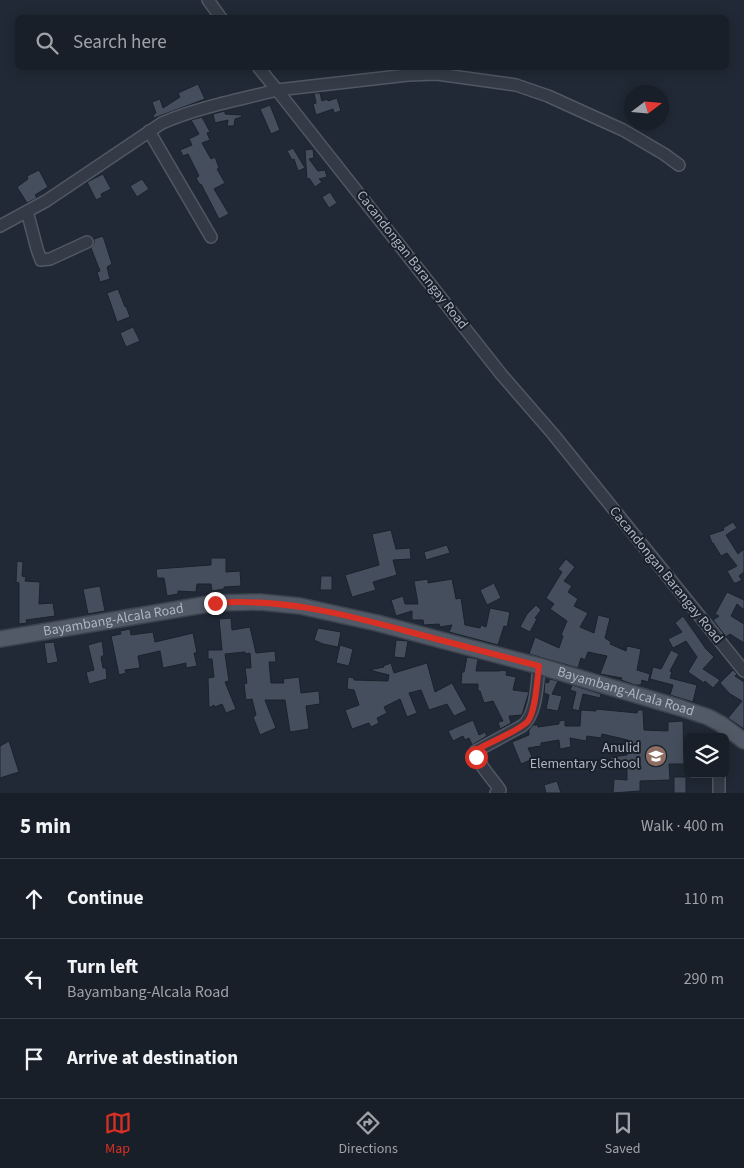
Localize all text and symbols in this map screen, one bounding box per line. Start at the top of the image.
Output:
search box [15,15,729,70]
icon: search [33,29,61,57]
text: Search here [73,29,167,56]
north arrow [624,85,669,130]
street label: Cacandongan Barangay Road [351,186,473,334]
street label: Cacandongan Barangay Road [604,502,728,648]
route end [204,592,227,615]
street label: Bayambang-Alcala Road [42,598,185,642]
street label: Bayambang-Alcala Road [555,662,697,722]
map controls [684,733,729,778]
button: layers [684,733,729,778]
place label: Anulid Elementary School [530,738,640,774]
school or university icon: Anulid Elementary School [644,744,668,768]
route start [465,746,488,769]
text: 5 min [20,811,71,841]
text: Walk · 400 m [641,815,724,837]
icon: ahead [20,885,48,913]
text: Continue [67,885,144,912]
text: 110 m [684,888,724,910]
text: Turn left [67,954,138,981]
icon: left [20,965,48,993]
text: 290 m [684,968,724,990]
text: Bayambang-Alcala Road [67,981,229,1003]
icon: arrive [20,1045,48,1073]
text: Arrive at destination [67,1045,238,1072]
tab: Map [104,1109,132,1159]
tab: Directions [339,1109,398,1159]
tab: Saved [605,1109,640,1159]

